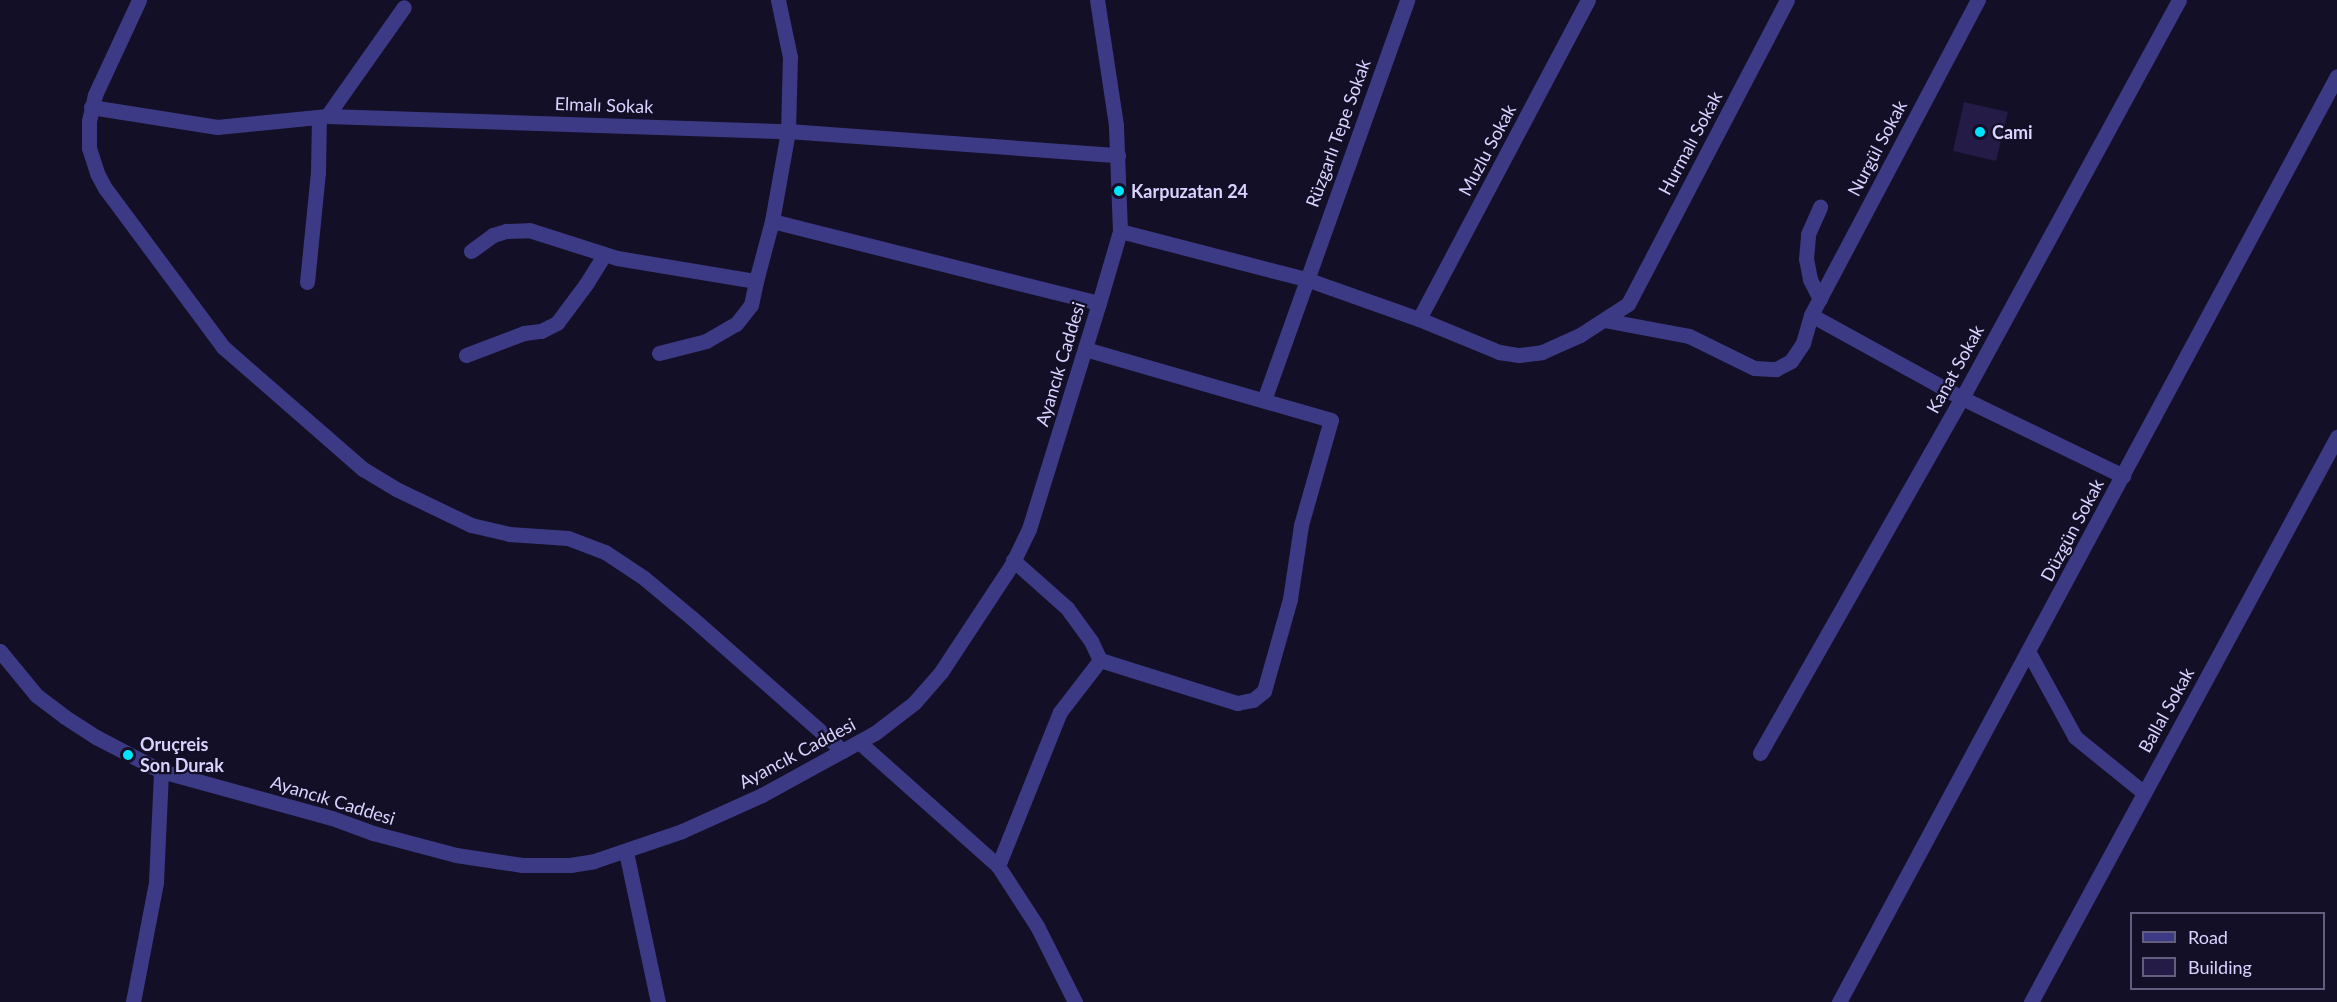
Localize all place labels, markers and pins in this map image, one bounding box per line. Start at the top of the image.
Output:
place label: Cami [1992,121,2033,143]
marker: Cami [1973,125,1987,139]
place label: Karpuzatan 24 [1131,180,1248,202]
marker: Karpuzatan 24 [1112,184,1126,198]
place label: Oruçreis Son Durak [140,734,224,777]
marker: Oruçreis Son Durak [121,748,135,762]

